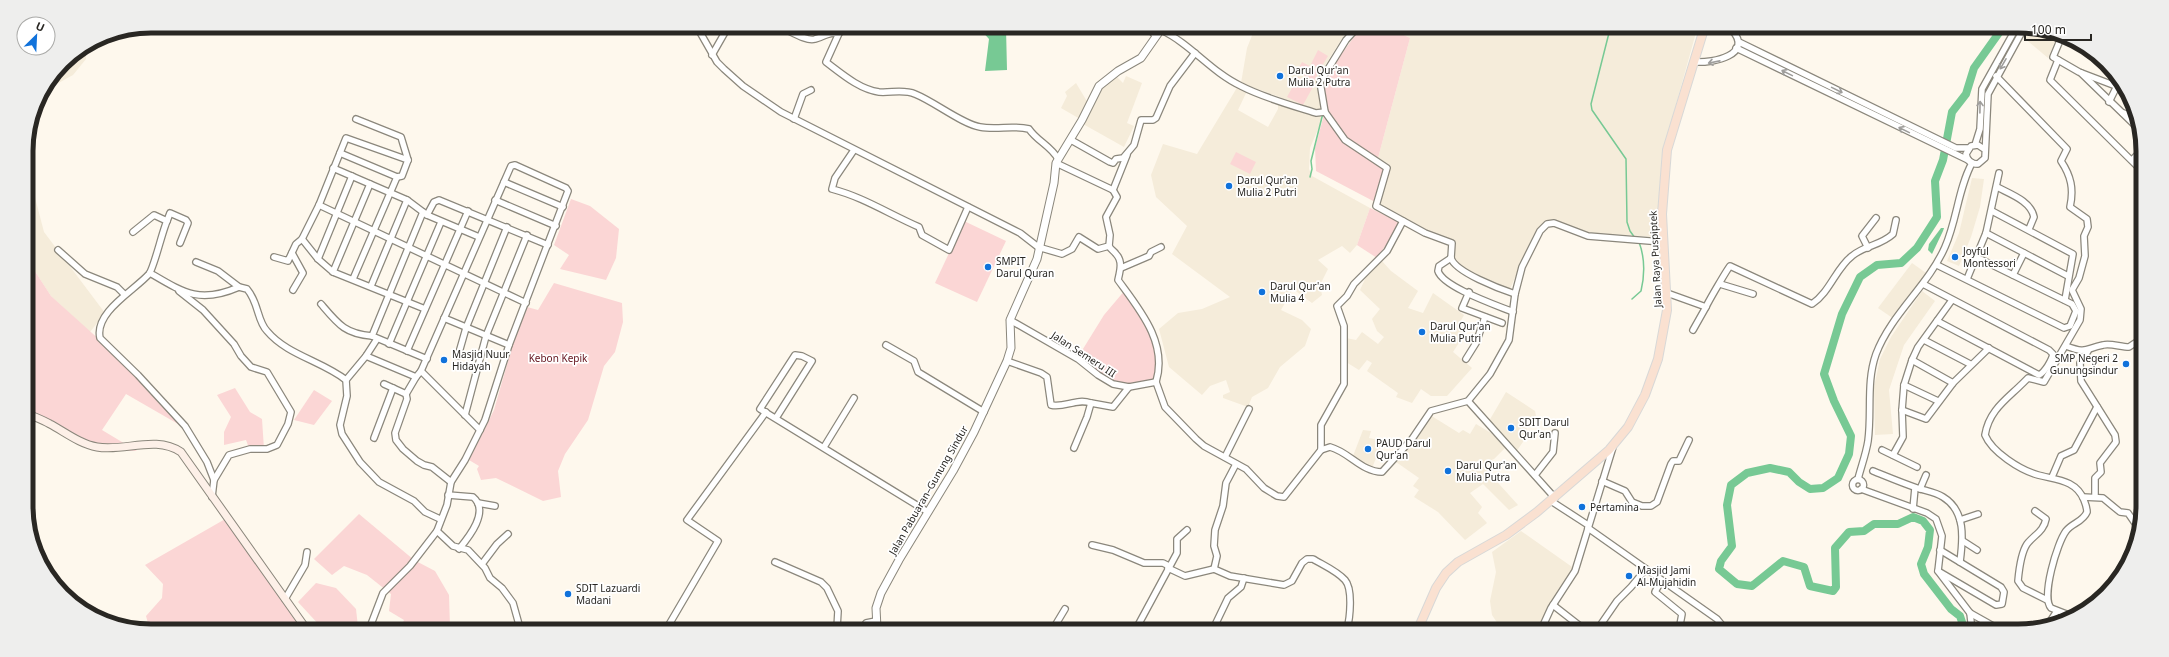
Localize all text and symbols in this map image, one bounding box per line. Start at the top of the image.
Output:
north arrow [16,16,56,56]
scale bar [2025,16,2091,42]
text: U [33,18,47,35]
text: 100 m [2031,21,2066,38]
one-way arrow [1708,58,1721,66]
one-way arrow [1999,58,2007,70]
place label: Darul Qur'an Mulia 2 Putra [1288,63,1350,89]
one-way arrow [1782,69,1794,76]
marker: Darul Qur'an Mulia 2 Putra [1275,71,1285,81]
one-way arrow [1830,87,1842,94]
one-way arrow [1976,100,1984,113]
one-way arrow [1899,125,1911,133]
place label: Darul Qur'an Mulia 2 Putri [1237,173,1298,199]
marker: Darul Qur'an Mulia 2 Putri [1224,181,1234,191]
street label: Jalan Raya Puspiptek [1645,210,1665,309]
place label: Joyful Montessori [1962,244,2016,270]
marker: Joyful Montessori [1950,252,1960,262]
place label: SMPIT Darul Quran [996,254,1054,280]
marker: SMPIT Darul Quran [983,262,993,272]
place label: Darul Qur'an Mulia 4 [1270,279,1331,305]
marker: Darul Qur'an Mulia 4 [1257,287,1267,297]
place label: Darul Qur'an Mulia Putri [1430,319,1491,345]
street label: Jalan Semeru III [1048,327,1119,380]
marker: Darul Qur'an Mulia Putri [1417,327,1427,337]
place label: Masjid Nuur Hidayah [452,347,509,373]
park label: Kebon Kepik [529,351,588,365]
place label: SMP Negeri 2 Gunungsindur [2050,351,2118,377]
marker: Masjid Nuur Hidayah [439,355,449,365]
marker: SMP Negeri 2 Gunungsindur [2121,359,2131,369]
place label: SDIT Darul Qur'an [1519,415,1569,441]
street label: Jalan Pabuaran–Gunung Sindur [885,423,971,558]
marker: SDIT Darul Qur'an [1506,423,1516,433]
place label: PAUD Darul Qur'an [1376,436,1431,462]
marker: PAUD Darul Qur'an [1363,444,1373,454]
place label: Darul Qur'an Mulia Putra [1456,458,1517,484]
marker: Darul Qur'an Mulia Putra [1443,466,1453,476]
place label: Pertamina [1590,500,1639,514]
marker: Pertamina [1577,502,1587,512]
place label: Masjid Jami Al-Mujahidin [1637,563,1696,589]
marker: Masjid Jami Al-Mujahidin [1624,571,1634,581]
place label: SDIT Lazuardi Madani [576,581,640,607]
marker: SDIT Lazuardi Madani [563,589,573,599]

